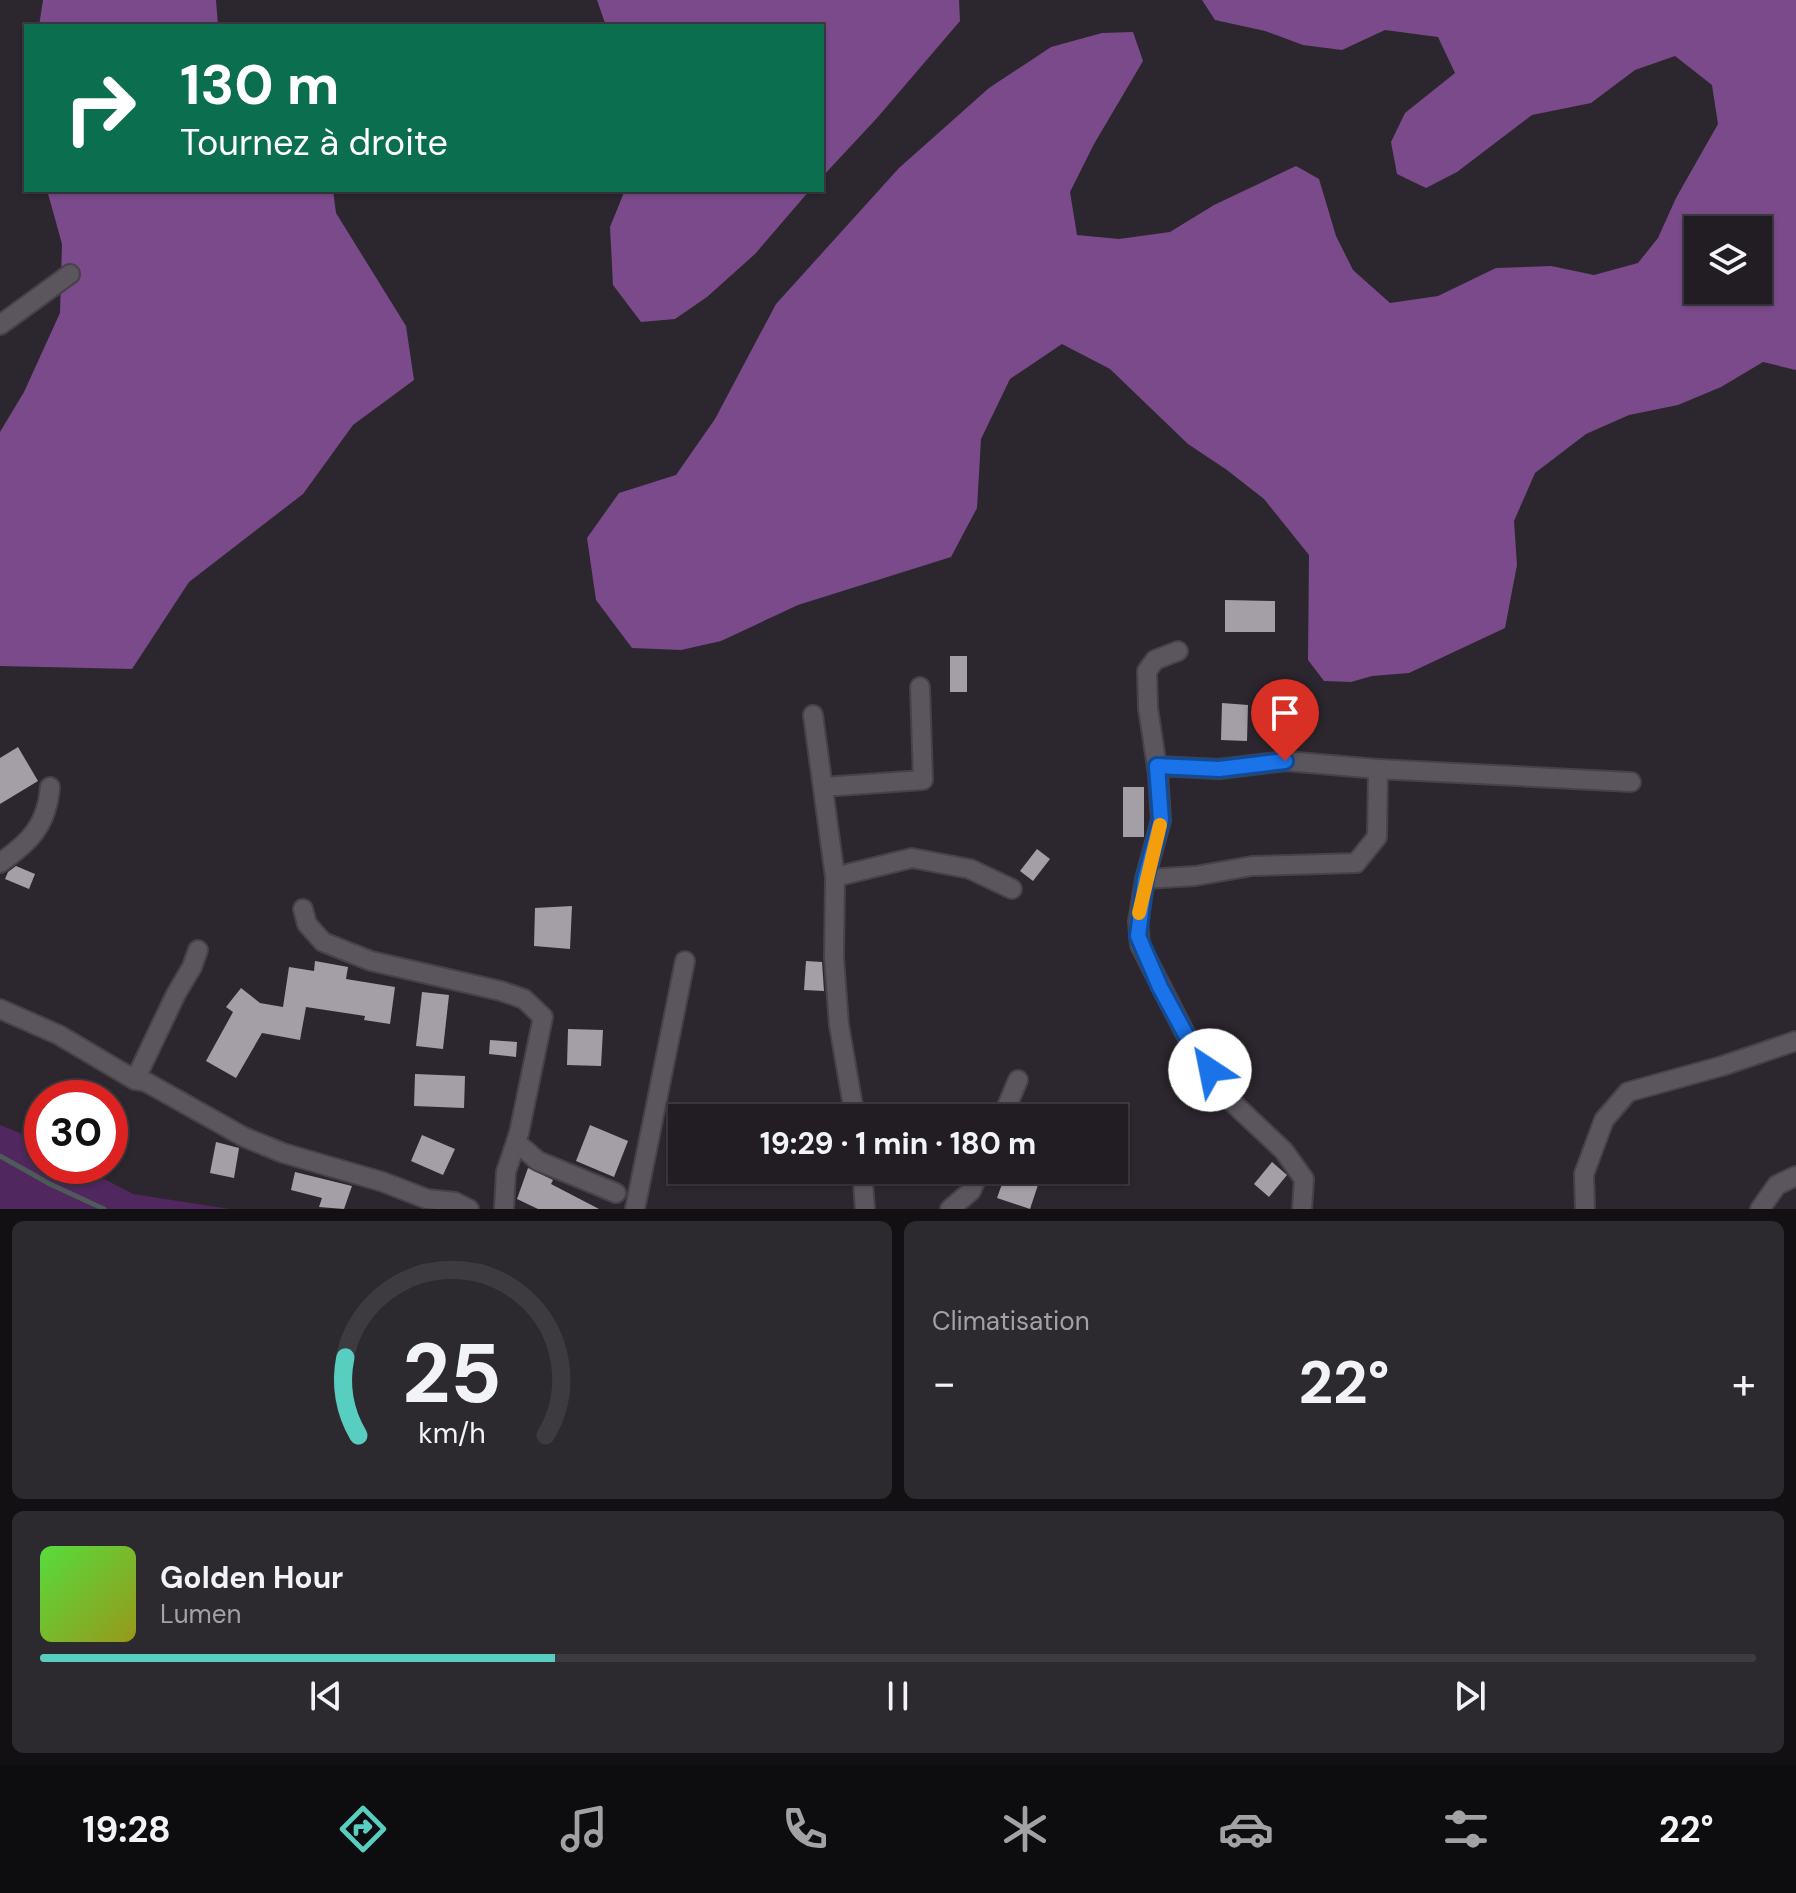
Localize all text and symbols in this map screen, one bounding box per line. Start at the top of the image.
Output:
text: 130 m [180,48,339,121]
icon: right [48,56,152,160]
text: Tournez à droite [180,119,448,166]
map controls [1684,216,1772,304]
button: layers [1684,216,1772,304]
pin [1251,679,1319,761]
icon: arrive [1263,691,1307,735]
position arrow [1168,1028,1252,1112]
speed limit sign: 30 [24,1080,128,1184]
text: 19:29 · 1 min · 180 m [760,1124,1036,1163]
text: Climatisation [932,1304,1090,1338]
text: 25 [402,1319,502,1428]
text: 22° [1298,1343,1390,1422]
text: − [932,1354,956,1412]
text: + [1732,1354,1756,1412]
text: km/h [418,1415,486,1452]
text: Golden Hour [160,1558,343,1597]
text: Lumen [160,1597,241,1631]
icon: previous [304,1674,348,1718]
icon: pause [876,1674,920,1718]
icon: next [1448,1674,1492,1718]
icon: directions [335,1801,391,1857]
icon: music [556,1801,612,1857]
icon: phone [777,1801,833,1857]
icon: climate [997,1801,1053,1857]
icon: car [1218,1801,1274,1857]
icon: filters [1438,1801,1494,1857]
text: 19:28 [82,1806,171,1853]
text: 22° [1659,1806,1714,1853]

